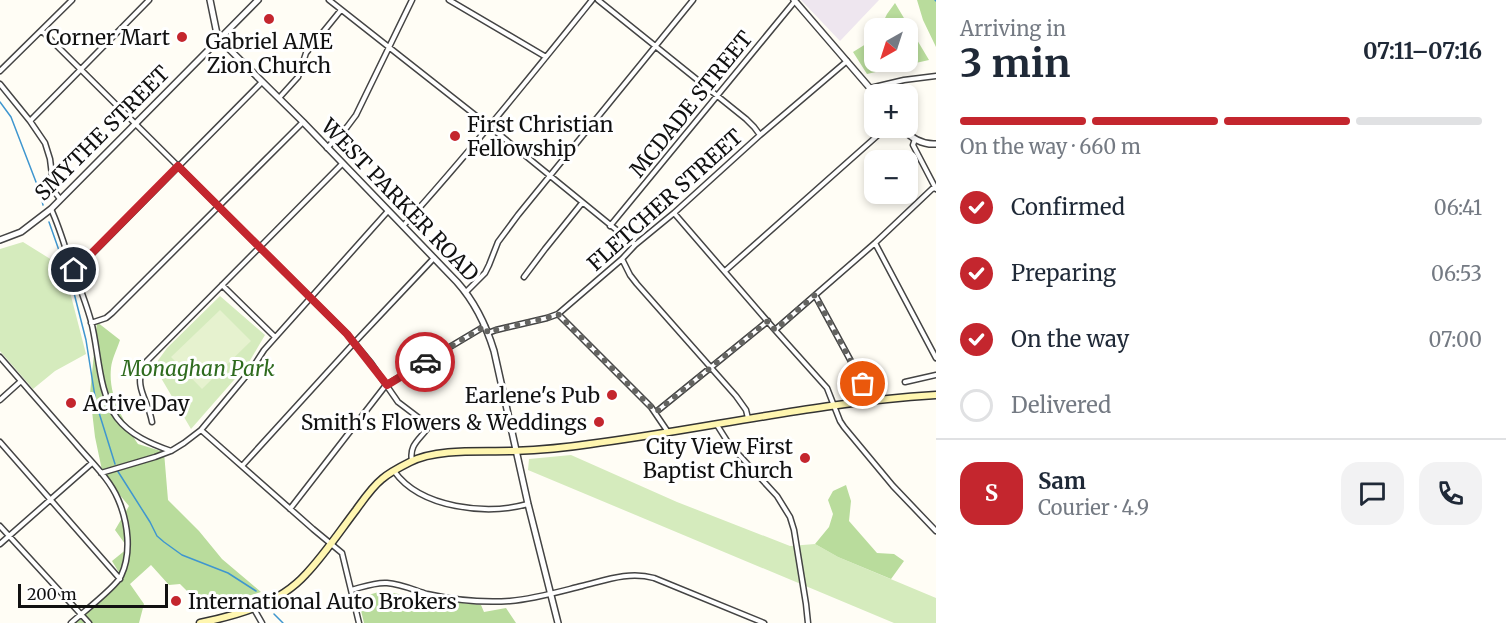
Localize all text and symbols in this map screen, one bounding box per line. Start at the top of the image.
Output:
marker: Gabriel AME Zion Church [262,12,276,26]
text: Arriving in [960,16,1066,41]
north arrow [864,18,918,72]
map controls [864,18,918,204]
place label: Corner Mart [46,24,170,51]
street label: MCDADE STREET [624,25,758,183]
place label: Gabriel AME Zion Church [205,28,333,79]
marker: Corner Mart [175,30,189,44]
text: 07:11–07:16 [1363,37,1482,65]
text: 3 min [960,39,1070,88]
street label: SMYTHE STREET [29,60,175,206]
button: + [864,84,918,138]
place label: First Christian Fellowship [467,111,613,162]
street label: WEST PARKER ROAD [315,112,485,287]
street label: FLETCHER STREET [582,123,748,277]
marker: First Christian Fellowship [448,129,462,143]
text: On the way · 660 m [960,134,1141,159]
button: − [864,150,918,204]
icon: check [960,191,993,224]
text: Confirmed [1011,193,1125,221]
text: 06:41 [1434,195,1482,220]
pin [48,244,99,295]
icon: home [57,253,90,286]
icon: check [960,257,993,290]
text: Preparing [1011,259,1116,287]
text: 06:53 [1431,261,1482,286]
icon: check [960,323,993,356]
text: On the way [1011,325,1129,353]
text: 07:00 [1429,327,1482,352]
courier [395,332,455,392]
icon: car [409,346,442,379]
park label: Monaghan Park [120,355,275,382]
pin [837,358,888,409]
icon: bag [846,367,879,400]
place label: Earlene's Pub [465,382,600,409]
marker: Earlene's Pub [605,388,619,402]
place label: Active Day [82,390,191,417]
text: Delivered [1011,391,1111,419]
marker: Active Day [64,396,78,410]
place label: Smith's Flowers & Weddings [301,409,587,436]
marker: Smith's Flowers & Weddings [592,415,606,429]
place label: City View First Baptist Church [643,433,793,484]
marker: City View First Baptist Church [798,451,812,465]
button: chat [1341,462,1404,525]
button: phone [1419,462,1482,525]
text: Sam [1038,467,1086,495]
text: S [985,479,998,507]
text: Courier · 4.9 [1038,495,1149,520]
scale bar [18,581,168,608]
text: 200 m [27,584,77,604]
place label: International Auto Brokers [188,588,457,615]
marker: International Auto Brokers [169,594,183,608]

